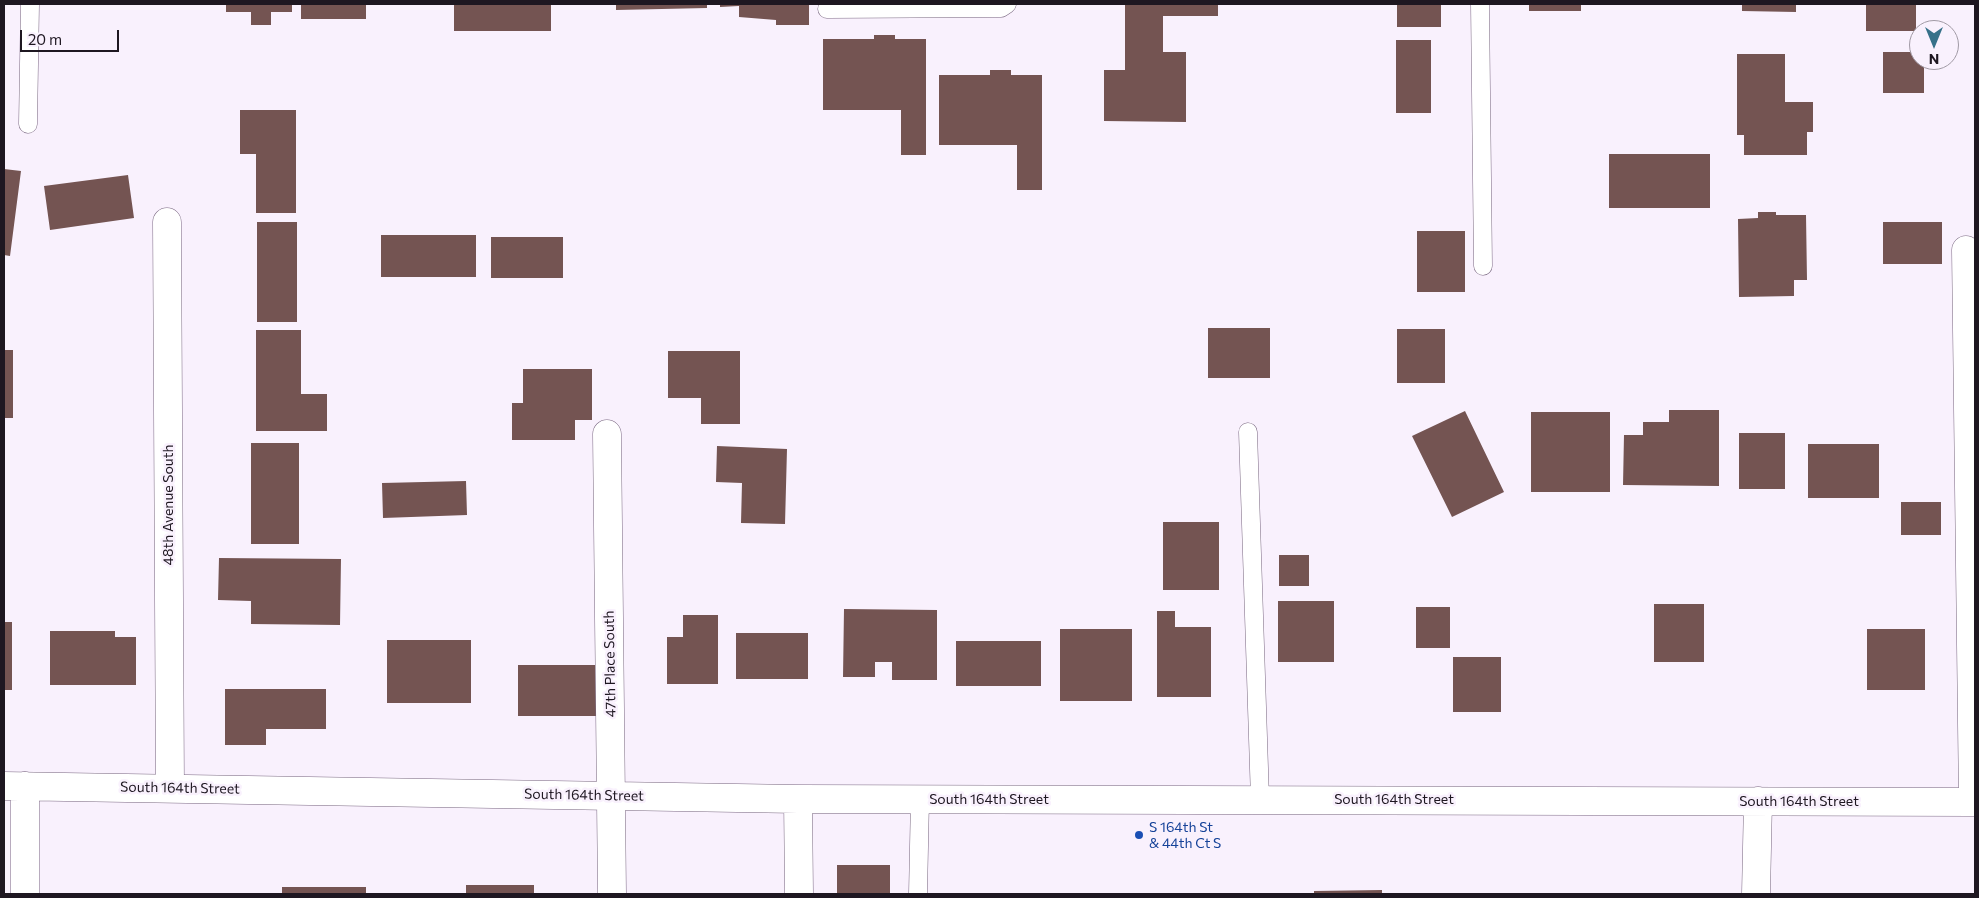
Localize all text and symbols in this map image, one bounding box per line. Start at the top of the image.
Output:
scale bar [22,20,121,52]
north arrow [1909,20,1959,70]
text: 20 m [28,30,62,48]
text: N [1929,51,1939,68]
street label: 48th Avenue South [160,445,176,565]
street label: 47th Place South [601,610,619,718]
street label: South 164th Street [120,779,240,797]
street label: South 164th Street [524,786,644,804]
street label: South 164th Street [929,791,1049,807]
street label: South 164th Street [1334,791,1454,807]
street label: South 164th Street [1739,793,1859,809]
place label: S 164th St & 44th Ct S [1149,819,1221,852]
marker: S 164th St & 44th Ct S [1133,829,1145,841]

